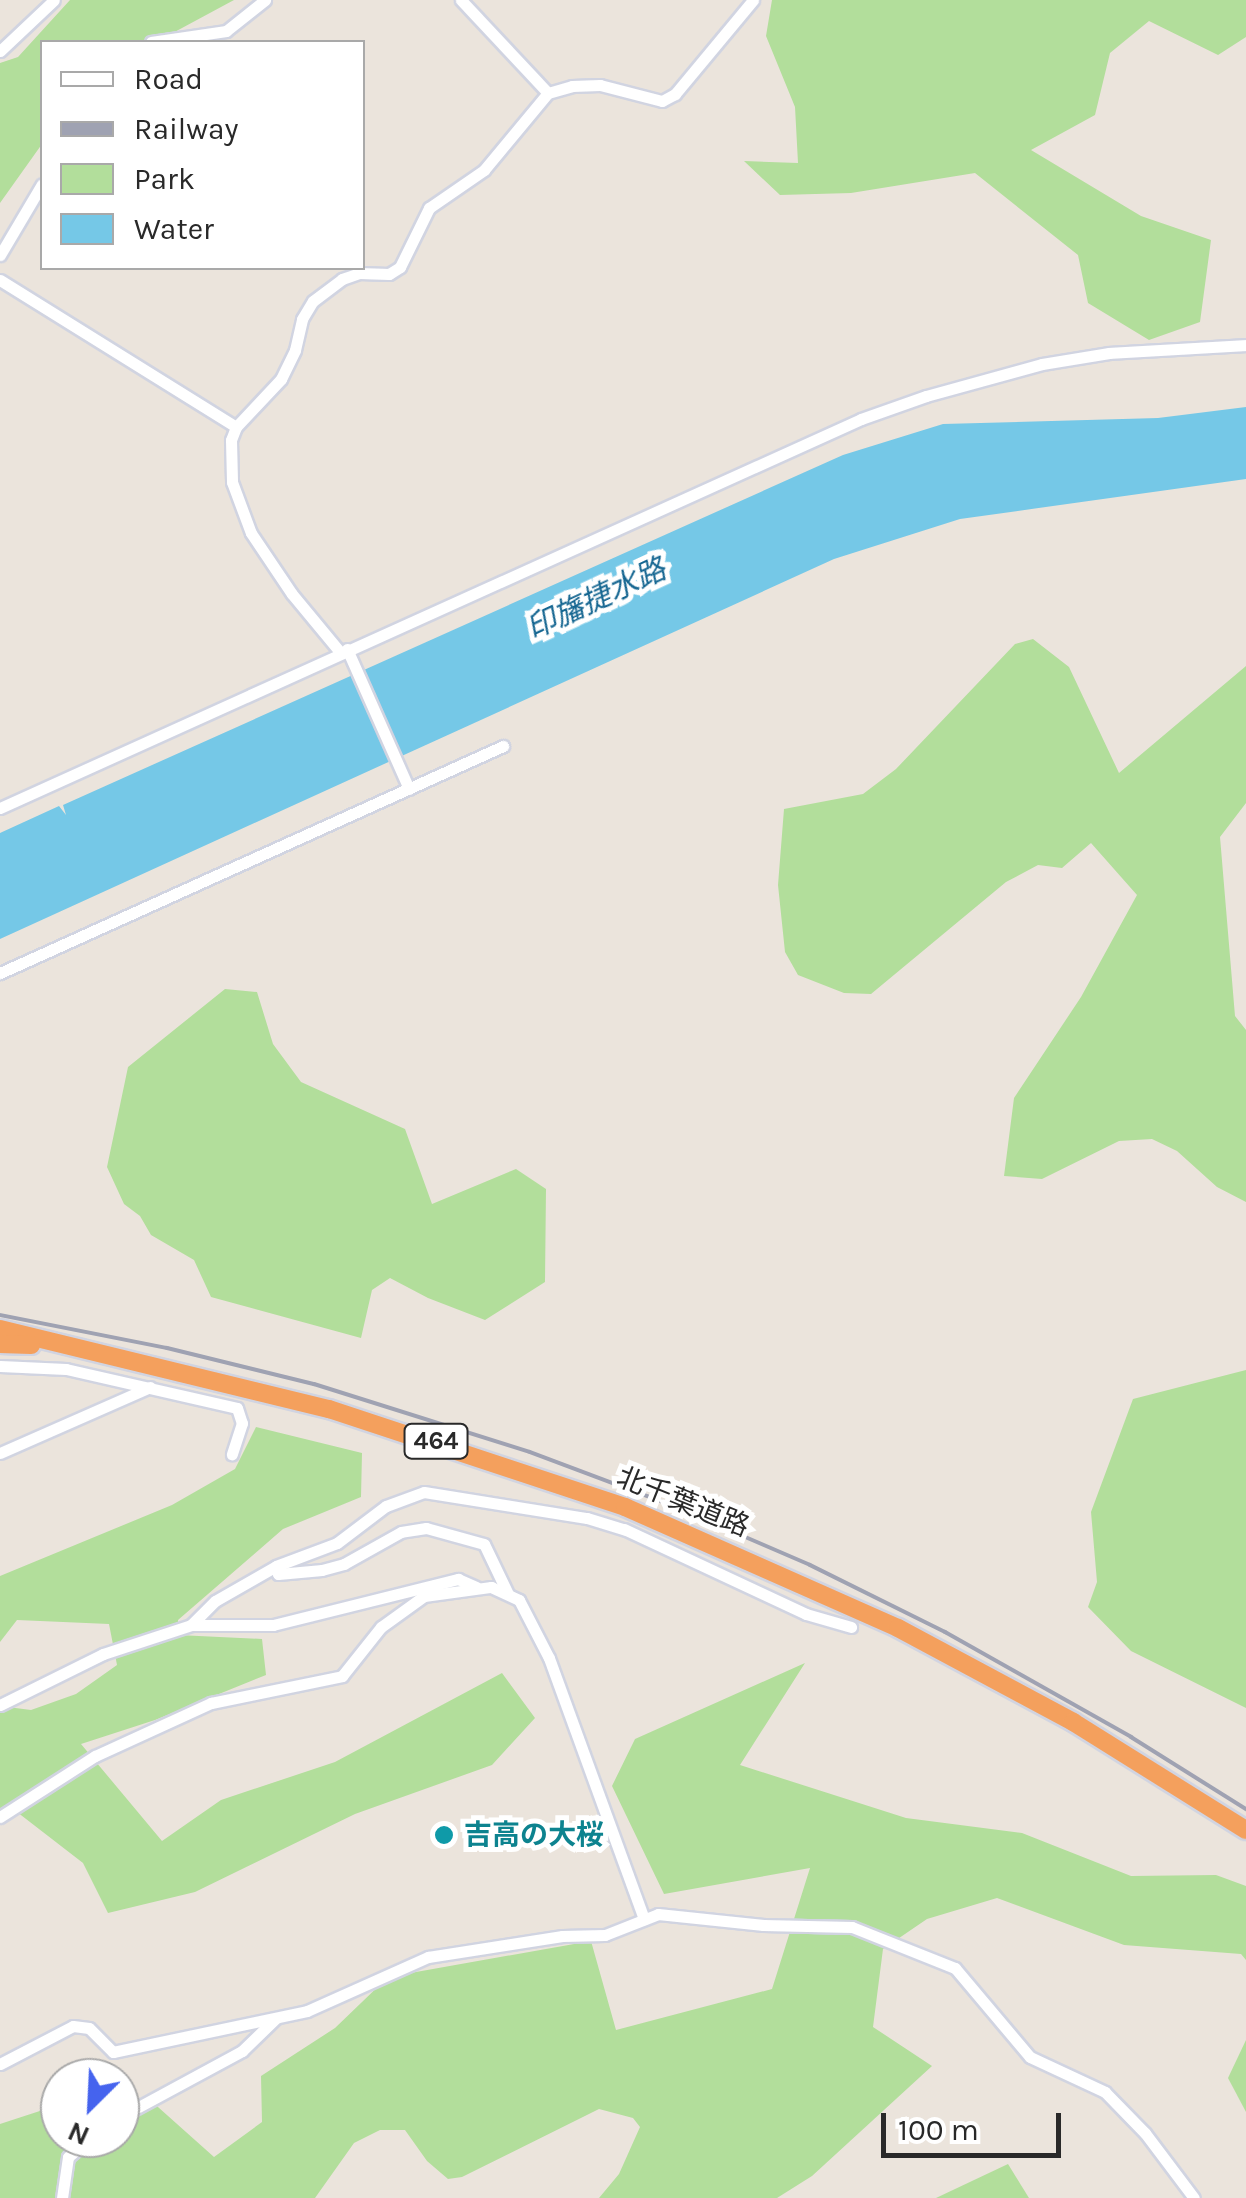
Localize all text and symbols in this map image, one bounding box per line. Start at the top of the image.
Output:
legend [40,40,365,270]
text: Road [134,61,203,97]
text: Railway [134,111,238,147]
text: Park [134,161,195,197]
text: Water [134,211,214,247]
water label: 印旛捷水路 [520,551,672,647]
road number: 464 [404,1421,468,1461]
street label: 北千葉道路 [612,1460,754,1544]
place label: 吉高の大桜 [464,1818,604,1852]
marker: 吉高の大桜 [433,1824,455,1846]
north arrow [40,2058,140,2158]
scale bar [886,2093,1066,2155]
text: 100 m [898,2112,979,2148]
text: N [63,2115,94,2153]

